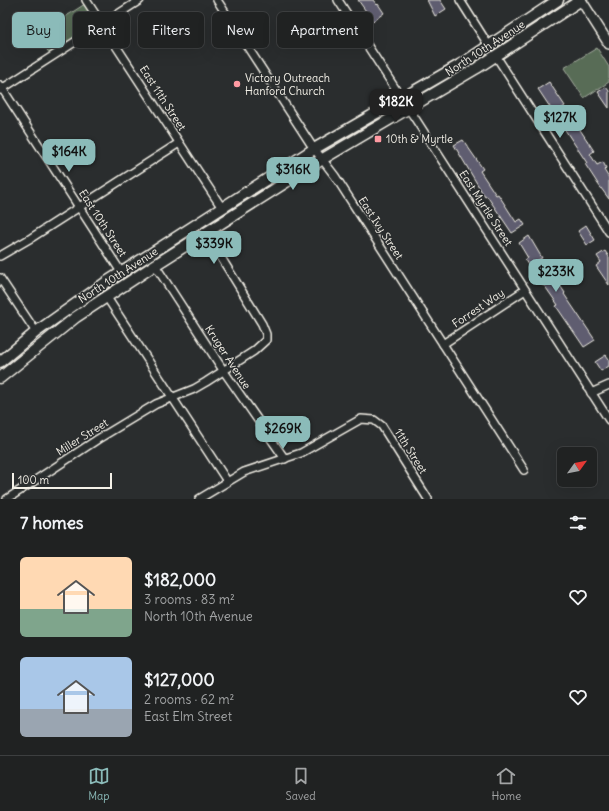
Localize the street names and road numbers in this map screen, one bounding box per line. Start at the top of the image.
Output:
street label: North 10th Avenue [443,17,527,79]
street label: East 11th Street [137,63,189,133]
street label: East Myrtle Street [456,167,516,249]
street label: East 10th Street [76,187,130,260]
street label: East Ivy Street [356,194,407,262]
street label: North 10th Avenue [76,244,160,306]
street label: Forrest Way [449,285,507,331]
street label: Kruger Avenue [202,322,254,392]
street label: Miller Street [53,415,111,458]
street label: 11th Street [392,426,431,476]

